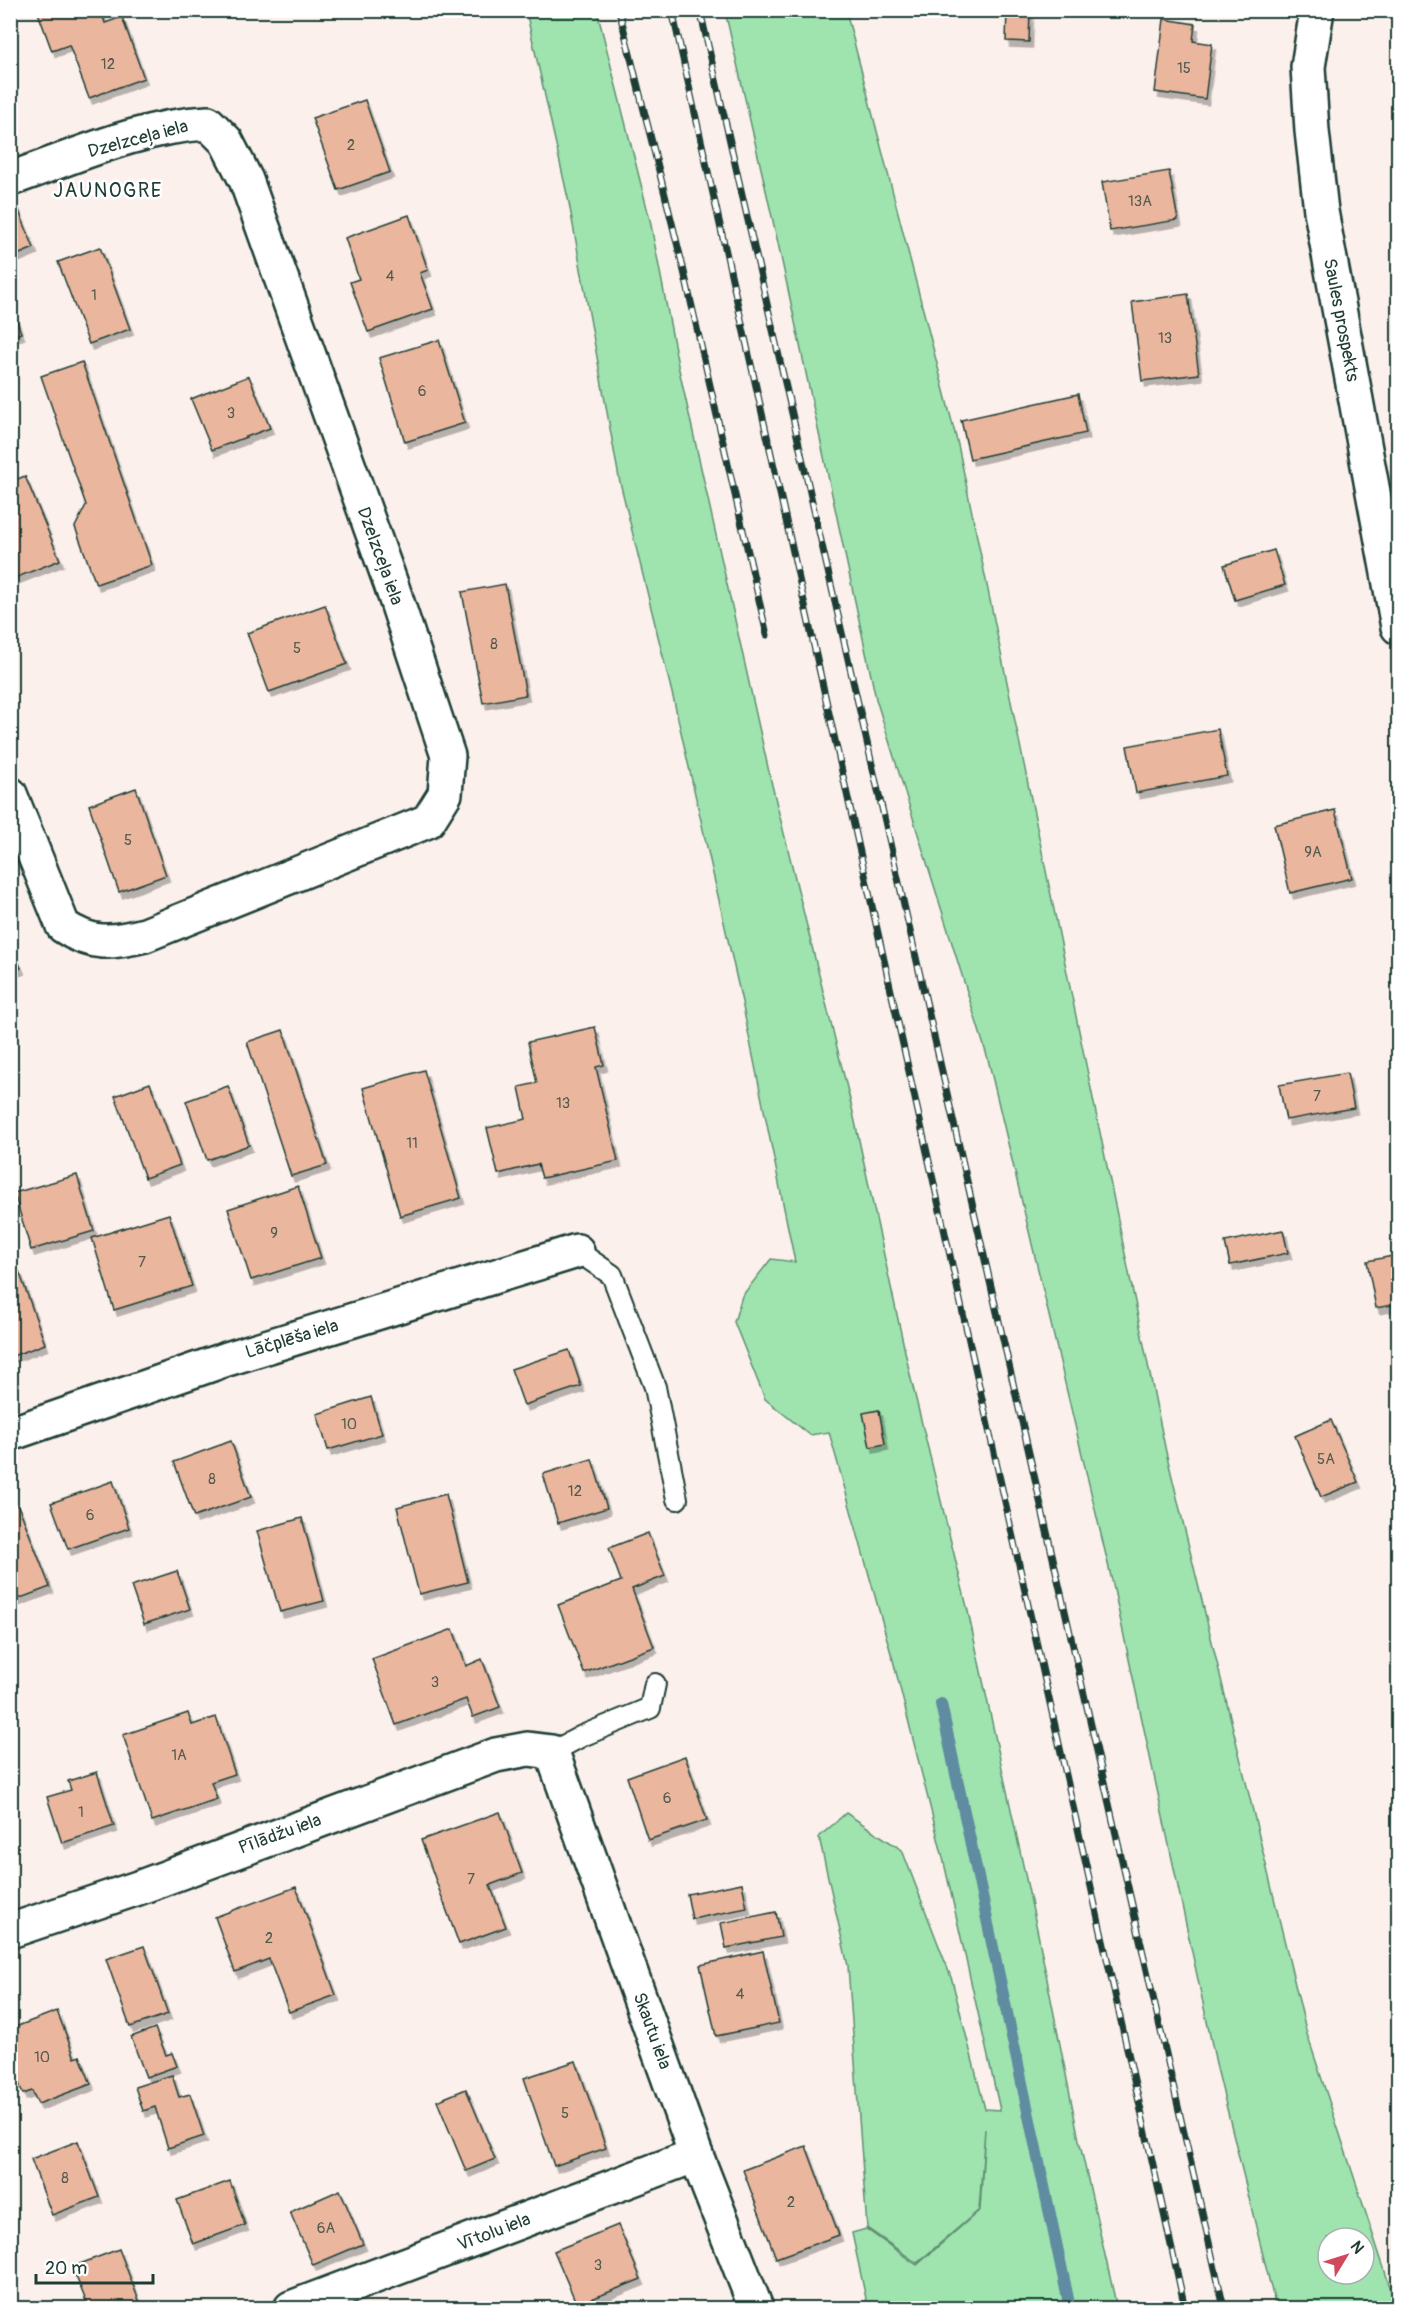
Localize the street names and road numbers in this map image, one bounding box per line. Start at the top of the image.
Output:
street label: Dzelzceļa iela [85,115,191,163]
street label: Saules prospekts [1318,256,1364,384]
street label: Dzelzceļa iela [352,504,408,608]
street label: Lāčplēša iela [243,1314,341,1364]
street label: Pīlādžu iela [236,1808,324,1860]
street label: Skautu iela [628,1989,676,2073]
street label: Vītolu iela [454,2208,534,2256]

